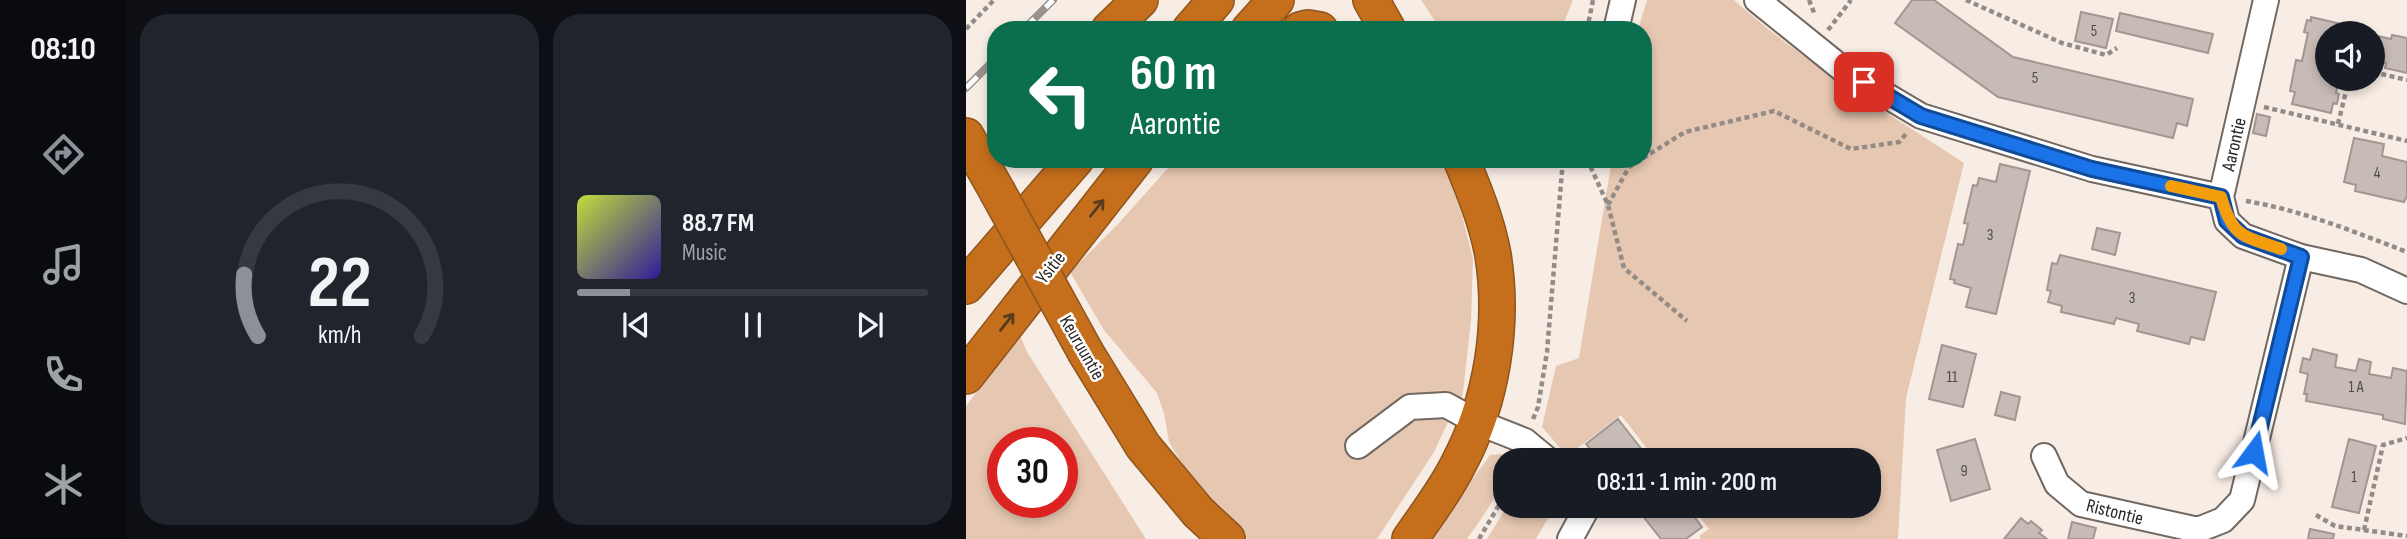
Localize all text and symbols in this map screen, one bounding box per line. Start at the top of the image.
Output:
map controls [2315,21,2385,91]
button: sound [2315,21,2385,91]
house number: 5 [2091,22,2097,41]
text: 08:10 [30,30,96,69]
text: 60 m [1130,45,1217,104]
icon: left [1015,49,1106,140]
pin [1834,52,1894,112]
icon: arrive [1845,63,1883,101]
house number: 5 [2032,69,2038,88]
text: Aarontie [1130,105,1221,144]
street label: Aarontie [2217,115,2252,174]
icon: directions [39,130,88,179]
house number: 4 [2374,164,2381,183]
one-way arrow [1089,200,1104,218]
text: 88.7 FM [682,208,754,239]
house number: 3 [1987,226,1993,245]
text: Music [682,239,727,267]
icon: music [39,240,88,289]
text: 22 [308,240,371,328]
street label: Ysitie [1031,247,1071,289]
house number: 3 [2129,289,2135,308]
icon: previous [617,306,655,344]
icon: pause [734,306,772,344]
icon: next [851,306,889,344]
street label: Keuruuntie [1054,312,1109,384]
one-way arrow [1000,313,1015,331]
text: km/h [318,319,361,350]
icon: phone [39,350,88,399]
house number: 11 [1946,368,1958,387]
house number: 1 A [2349,378,2364,397]
position arrow [2217,415,2291,489]
speed limit sign: 30 [987,427,1078,518]
icon: climate [39,460,88,509]
house number: 9 [1960,462,1968,481]
text: 08:11 · 1 min · 200 m [1597,467,1777,498]
house number: 1 [2351,468,2357,487]
street label: Ristontie [2084,494,2146,531]

